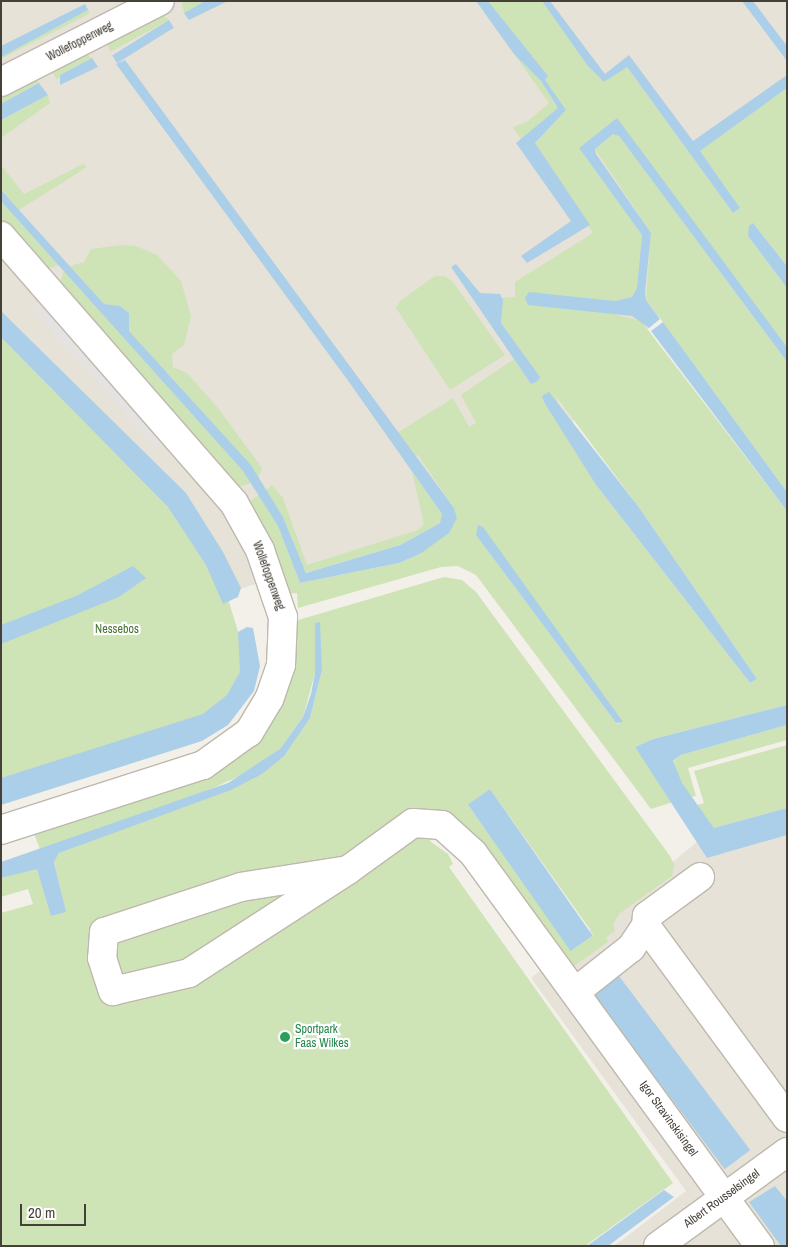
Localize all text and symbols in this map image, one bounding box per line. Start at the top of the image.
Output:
street label: Wollefoppenweg [44,19,116,65]
street label: Wollefoppenweg [249,539,287,613]
park label: Nessebos [95,623,139,637]
place label: Sportpark Faas Wilkes [295,1023,349,1051]
marker: Sportpark Faas Wilkes [279,1031,291,1043]
street label: Igor Stravinskisingel [636,1078,700,1160]
street label: Albert Rousselsingel [681,1167,763,1231]
scale bar [22,1194,89,1226]
text: 20 m [28,1202,55,1223]

